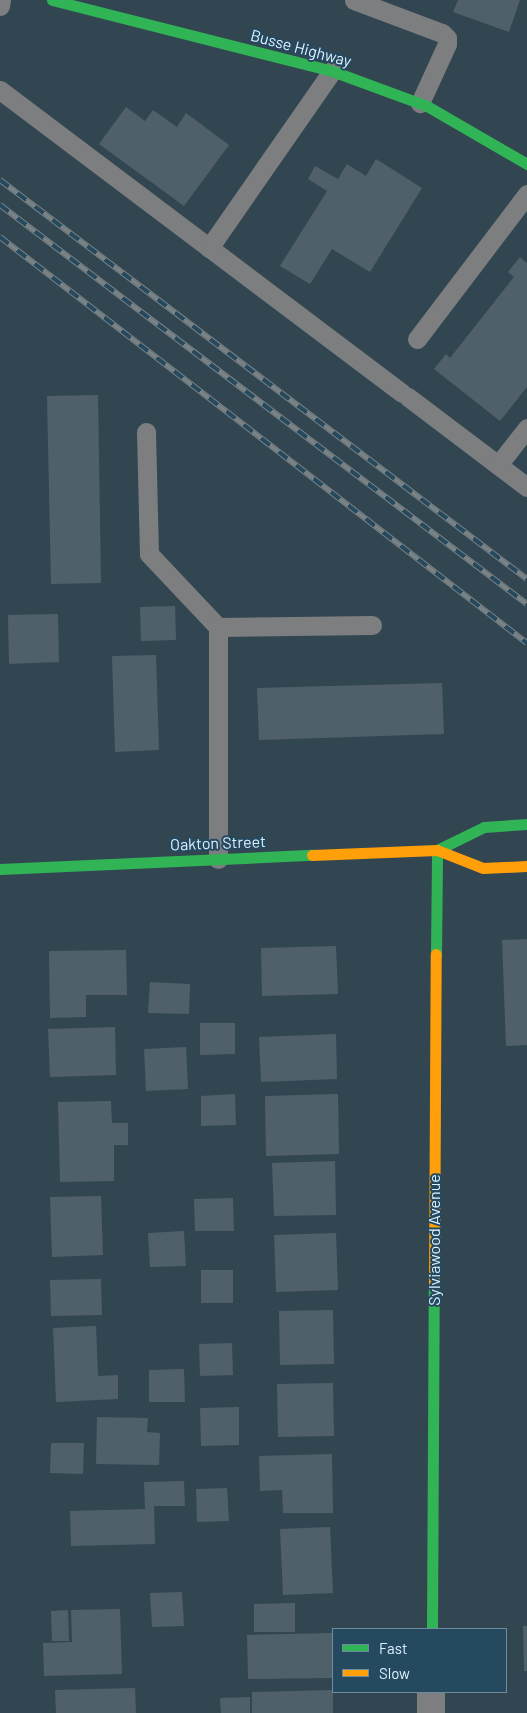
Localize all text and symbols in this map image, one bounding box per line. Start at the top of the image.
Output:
street label: Busse Highway [248,25,354,71]
street label: Oakton Street [170,832,266,854]
street label: Sylviawood Avenue [424,1174,444,1306]
legend [332,1628,507,1693]
text: Fast [379,1639,407,1657]
text: Slow [379,1664,410,1682]

